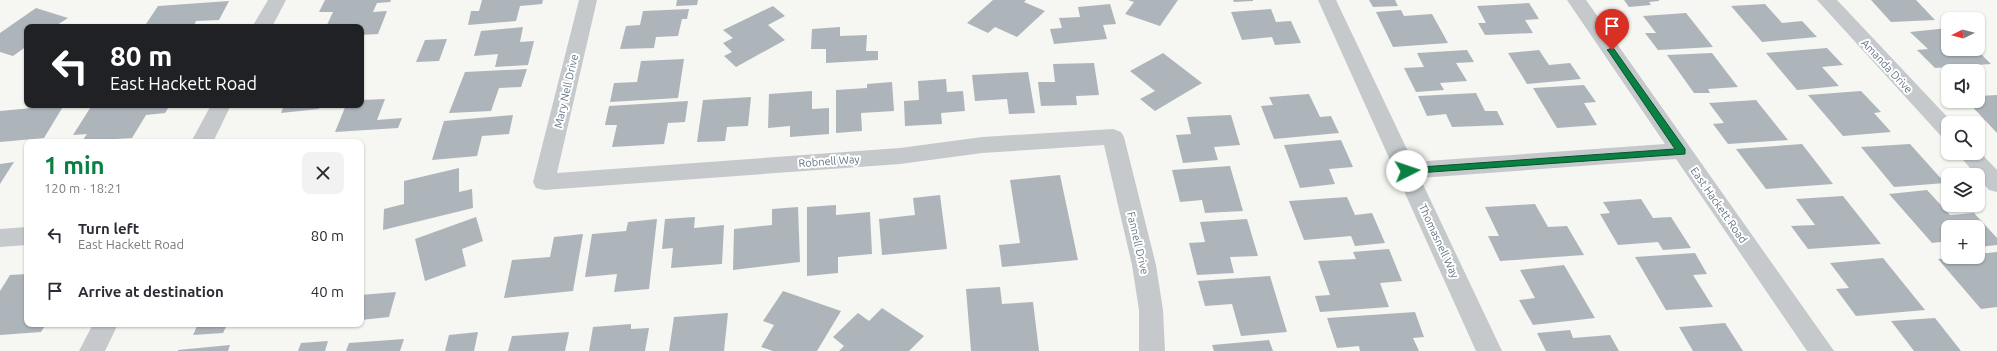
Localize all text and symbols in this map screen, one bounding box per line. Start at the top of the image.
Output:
pin [1595,9,1629,50]
north arrow [1941,12,1985,56]
map controls [1941,12,1985,264]
icon: arrive [1601,15,1623,37]
street label: Amanda Drive [1859,37,1915,95]
icon: left [44,40,96,92]
text: 80 m [110,40,172,71]
street label: Mary Nell Drive [552,53,580,129]
button: sound [1941,64,1985,108]
text: East Hackett Road [110,73,257,93]
button: search [1941,116,1985,160]
position arrow [1386,150,1428,192]
text: 1 min [44,152,105,179]
button: close [302,152,344,194]
street label: Robnell Way [798,153,861,169]
street label: East Hackett Road [1688,165,1750,245]
button: layers [1941,168,1985,212]
text: 120 m · 18:21 [44,181,122,195]
street label: Thomasnell Way [1417,202,1462,281]
street label: Fannell Drive [1125,210,1151,276]
text: Turn left [78,220,139,237]
button: + [1941,220,1985,264]
icon: left [44,224,66,246]
text: 80 m [311,227,344,244]
text: East Hackett Road [78,237,184,251]
icon: arrive [44,280,66,302]
text: Arrive at destination [78,283,224,300]
text: 40 m [311,283,344,300]

